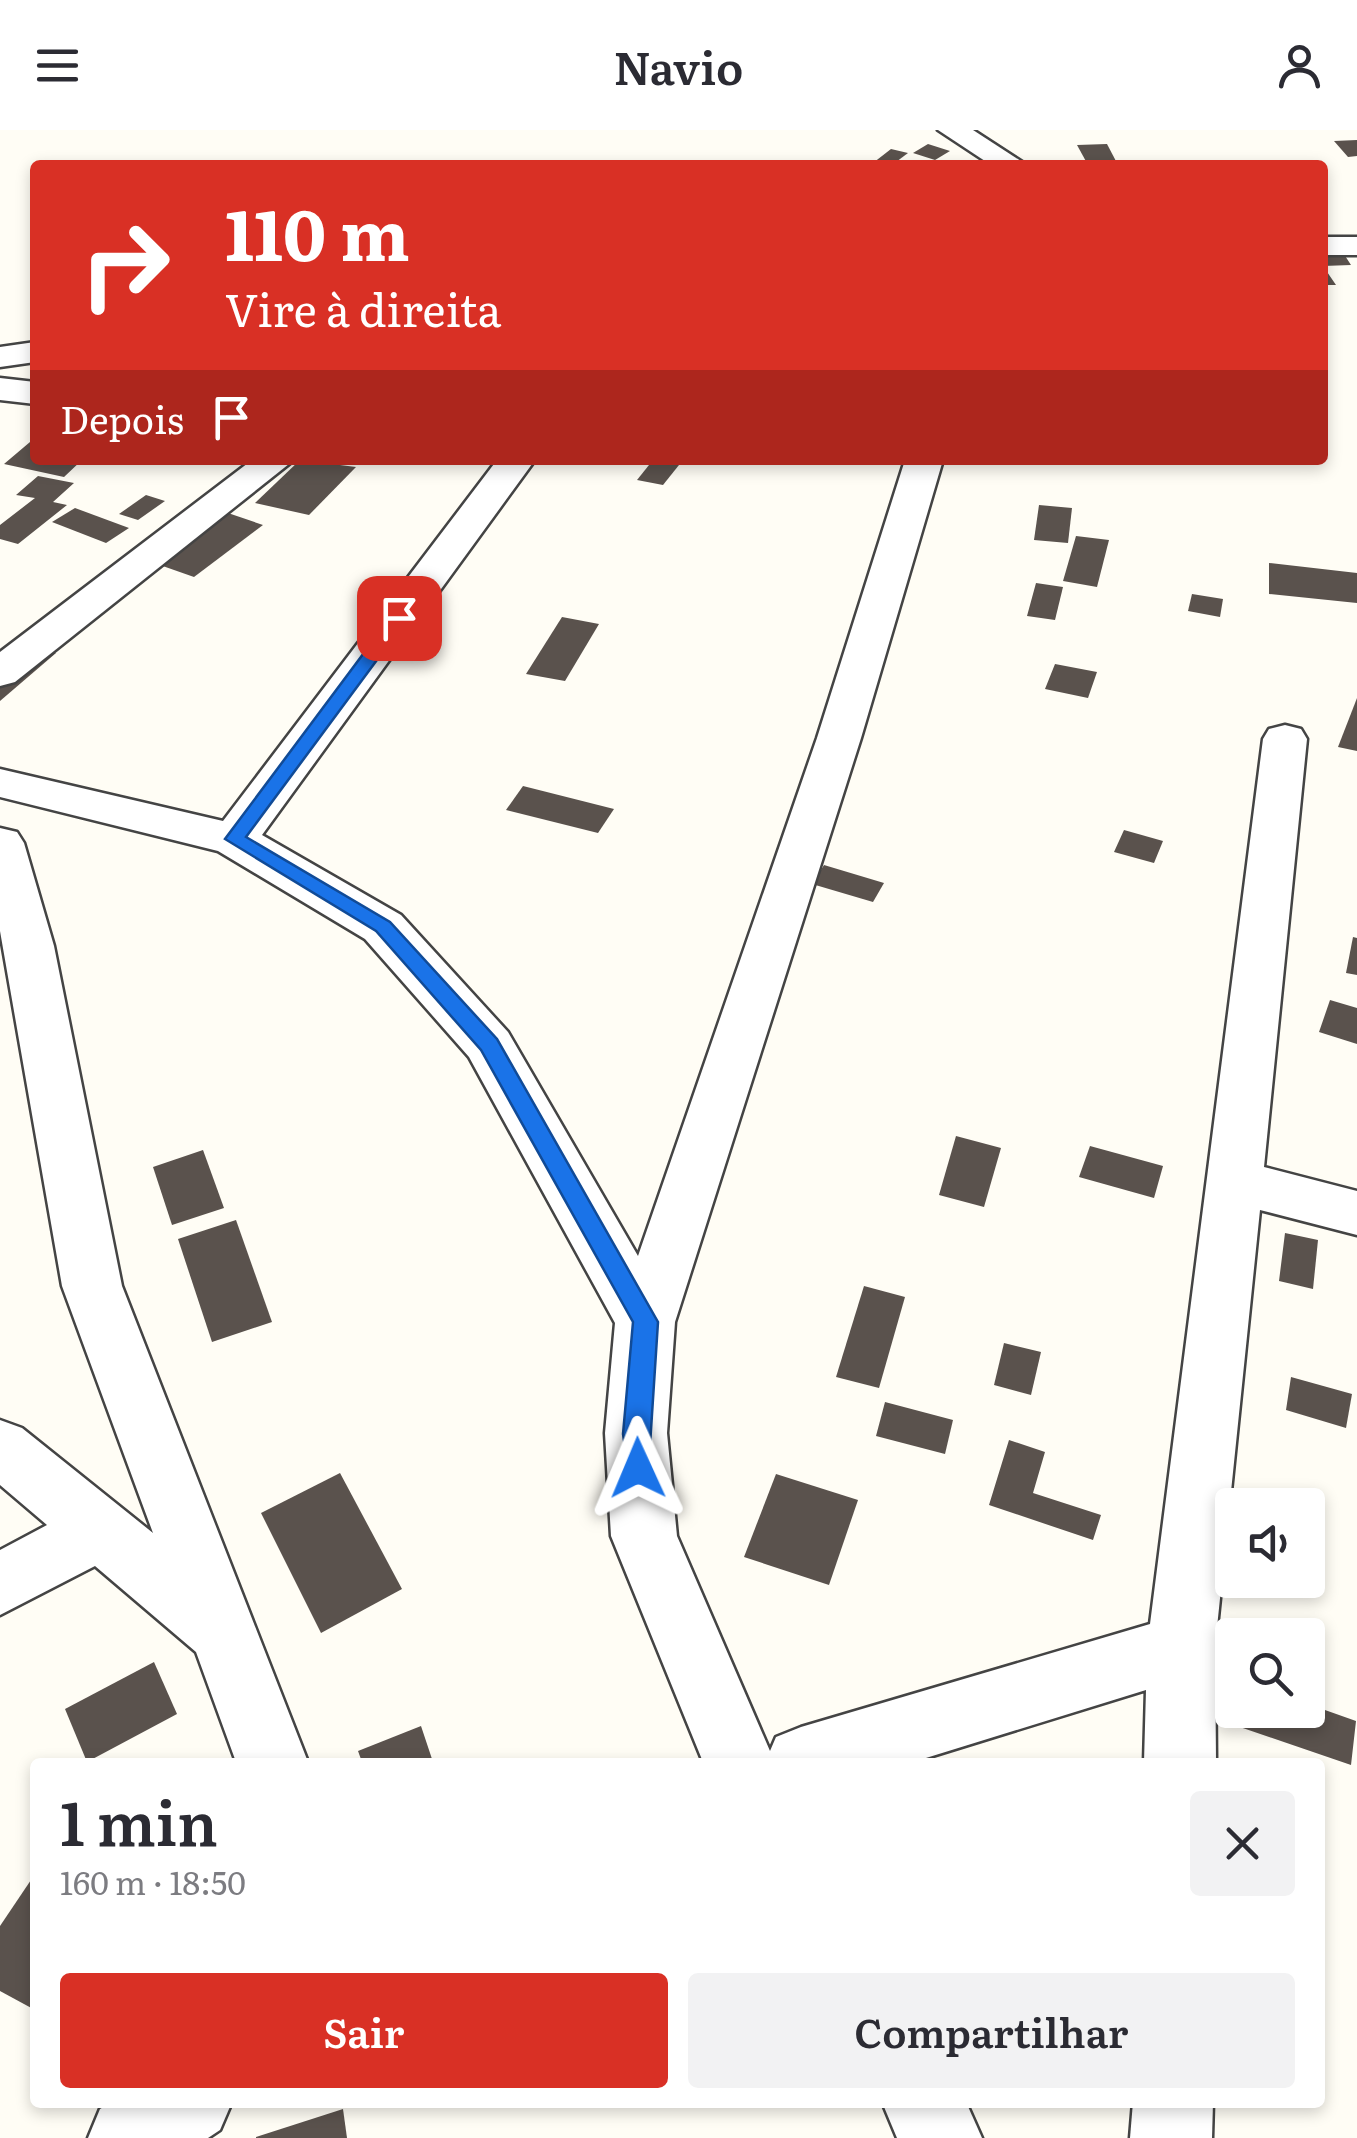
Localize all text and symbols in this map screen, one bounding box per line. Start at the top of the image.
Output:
text: Navio [614,32,743,99]
icon: menu [30,38,85,93]
icon: person [1272,38,1327,93]
text: 110 m [225,179,410,283]
icon: right [60,200,190,330]
text: Vire à direita [225,274,501,341]
text: Depois [60,389,184,446]
icon: arrive [204,390,259,445]
pin [357,576,442,661]
icon: arrive [372,591,427,646]
position arrow [586,1416,690,1520]
map controls [1215,1488,1325,1728]
button: sound [1215,1488,1325,1598]
button: search [1215,1618,1325,1728]
text: 1 min [60,1775,218,1864]
button: close [1190,1791,1295,1896]
text: 160 m · 18:50 [60,1857,246,1905]
button: Sair [60,1973,668,2088]
button: Compartilhar [688,1973,1295,2088]

